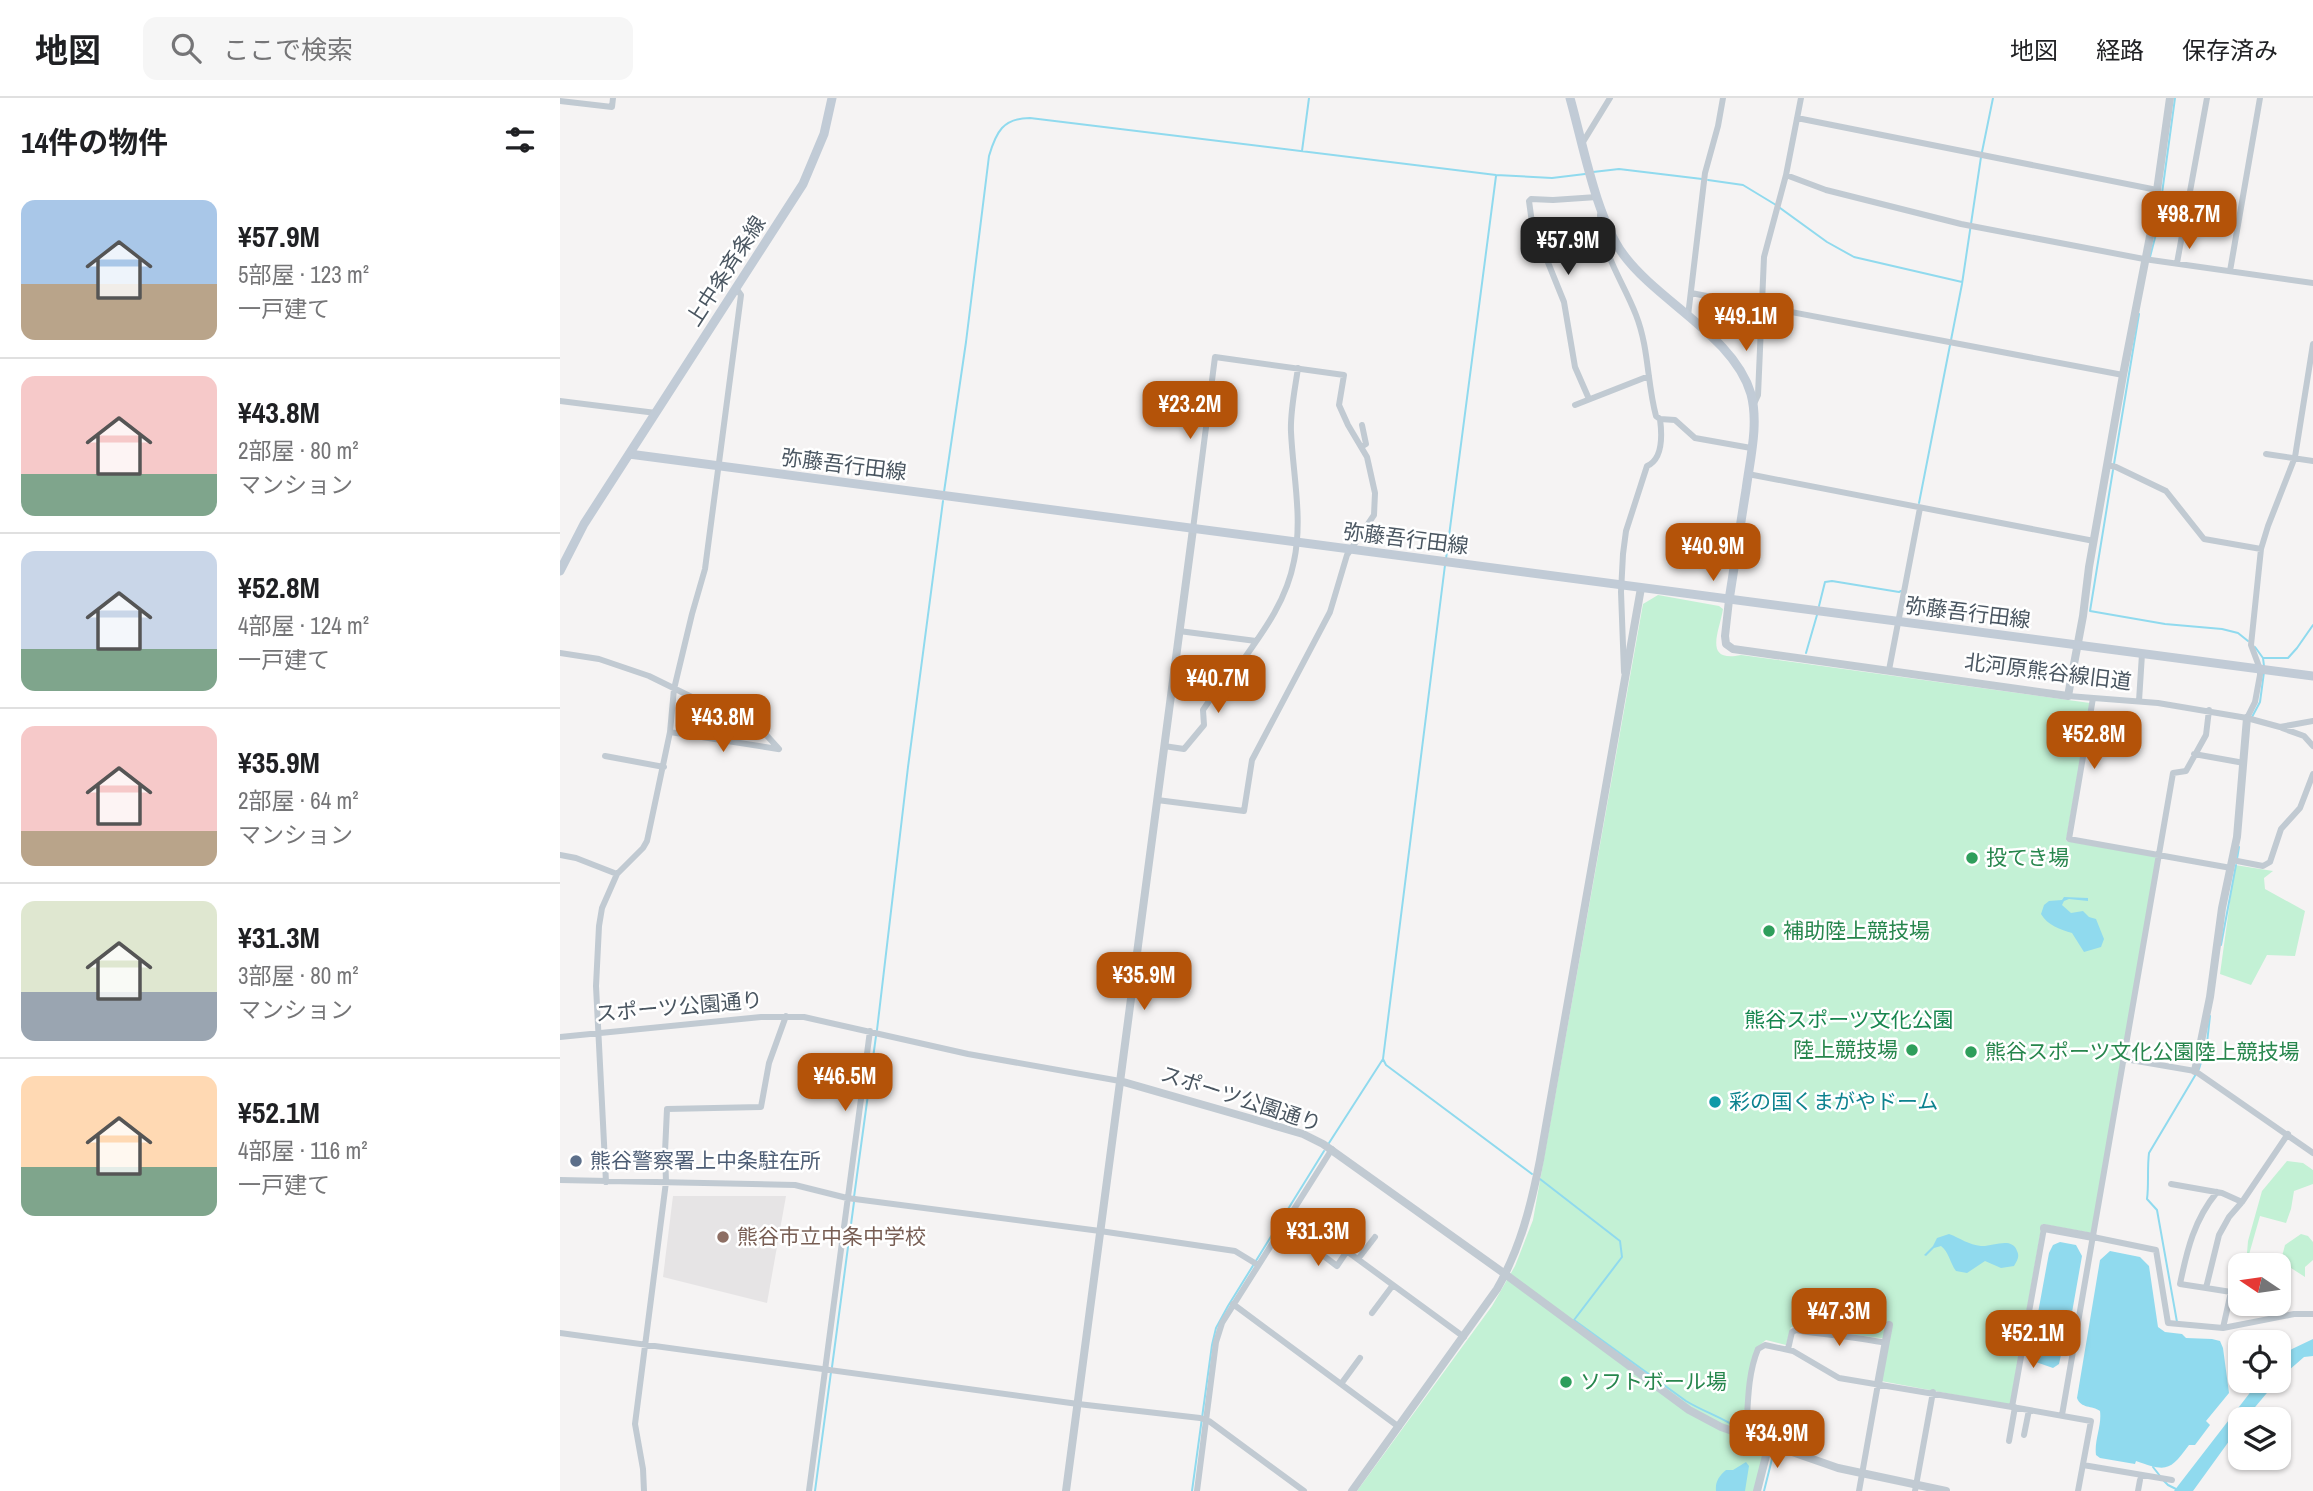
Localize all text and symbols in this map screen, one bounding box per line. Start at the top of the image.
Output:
search box [143,17,633,80]
text: 地図 [35,28,101,72]
icon: search [167,29,205,67]
text: ここで検索 [223,32,353,67]
text: 地図 [2010,34,2058,66]
text: 経路 [2096,34,2144,66]
text: 保存済み [2182,34,2278,66]
icon: filters [501,121,539,159]
text: 14件の物件 [21,122,168,162]
pin: ¥98.7M [2132,192,2246,251]
text: ¥98.7M [2158,198,2220,229]
street label: 上中条斉条線 [679,210,772,331]
text: ¥57.9M [238,216,320,256]
pin: ¥57.9M [1511,218,1625,277]
text: ¥57.9M [1537,224,1599,255]
icon: home [77,228,161,312]
text: 5部屋 · 123 m² [238,259,369,290]
text: 一戸建て [238,293,330,324]
pin: ¥49.1M [1689,294,1803,353]
text: ¥49.1M [1715,300,1777,331]
pin: ¥23.2M [1133,382,1247,441]
text: ¥23.2M [1159,388,1221,419]
text: ¥43.8M [238,392,320,432]
icon: home [77,404,161,488]
text: 2部屋 · 80 m² [238,435,358,466]
street label: 弥藤吾行田線 [780,442,908,487]
text: マンション [238,469,353,500]
street label: 弥藤吾行田線 [1342,516,1470,561]
pin: ¥40.9M [1656,524,1770,583]
text: ¥40.9M [1682,530,1744,561]
text: ¥52.8M [238,567,320,607]
icon: home [77,579,161,663]
street label: 弥藤吾行田線 [1904,590,2032,635]
text: 4部屋 · 124 m² [238,610,369,641]
text: 一戸建て [238,644,330,675]
street label: 北河原熊谷線旧道 [1963,647,2133,696]
pin: ¥40.7M [1161,656,1275,715]
text: ¥40.7M [1187,662,1249,693]
pin: ¥43.8M [666,694,780,754]
text: ¥43.8M [692,701,754,732]
pin: ¥52.8M [2037,712,2151,771]
text: ¥52.8M [2063,718,2125,749]
text: ¥35.9M [238,742,320,782]
icon: home [77,754,161,838]
text: 2部屋 · 64 m² [238,785,358,816]
text: マンション [238,819,353,850]
place label: 投てき場 [1986,843,2069,872]
marker: 投てき場 [1964,850,1980,866]
place label: 補助陸上競技場 [1783,916,1930,945]
text: ¥31.3M [238,917,320,957]
marker: 補助陸上競技場 [1761,923,1777,939]
icon: home [77,929,161,1013]
pin: ¥35.9M [1087,953,1201,1012]
text: ¥35.9M [1113,959,1175,990]
text: 3部屋 · 80 m² [238,960,358,991]
street label: スポーツ公園通り [594,985,764,1028]
text: マンション [238,994,353,1025]
park label: 熊谷スポーツ文化公園 [1744,1005,1954,1034]
place label: 陸上競技場 [1793,1035,1898,1064]
place label: 熊谷スポーツ文化公園陸上競技場 [1985,1037,2300,1066]
marker: 陸上競技場 [1904,1042,1920,1058]
marker: 熊谷スポーツ文化公園陸上競技場 [1963,1044,1979,1060]
pin: ¥46.5M [788,1054,902,1113]
street label: スポーツ公園通り [1157,1059,1325,1138]
text: ¥46.5M [814,1060,876,1091]
place label: 彩の国くまがやドーム [1729,1087,1938,1116]
text: ¥52.1M [238,1092,320,1132]
marker: 彩の国くまがやドーム [1707,1094,1723,1110]
icon: home [77,1104,161,1188]
text: 4部屋 · 116 m² [238,1135,368,1166]
place label: 熊谷警察署上中条駐在所 [590,1146,821,1175]
marker: 熊谷警察署上中条駐在所 [568,1153,584,1169]
text: 一戸建て [238,1169,330,1200]
pin: ¥31.3M [1261,1208,1375,1268]
text: ¥31.3M [1287,1215,1349,1246]
place label: 熊谷市立中条中学校 [737,1222,926,1251]
marker: 熊谷市立中条中学校 [715,1229,731,1245]
north arrow [2228,1253,2291,1316]
map controls [2228,1253,2291,1470]
pin: ¥47.3M [1782,1288,1896,1348]
text: ¥47.3M [1808,1295,1870,1326]
pin: ¥52.1M [1976,1310,2090,1370]
text: ¥52.1M [2002,1317,2064,1348]
button: locate [2228,1330,2291,1393]
place label: ソフトボール場 [1580,1367,1727,1396]
marker: ソフトボール場 [1558,1374,1574,1390]
button: layers [2228,1407,2291,1470]
pin: ¥34.9M [1720,1410,1834,1470]
text: ¥34.9M [1746,1417,1808,1448]

